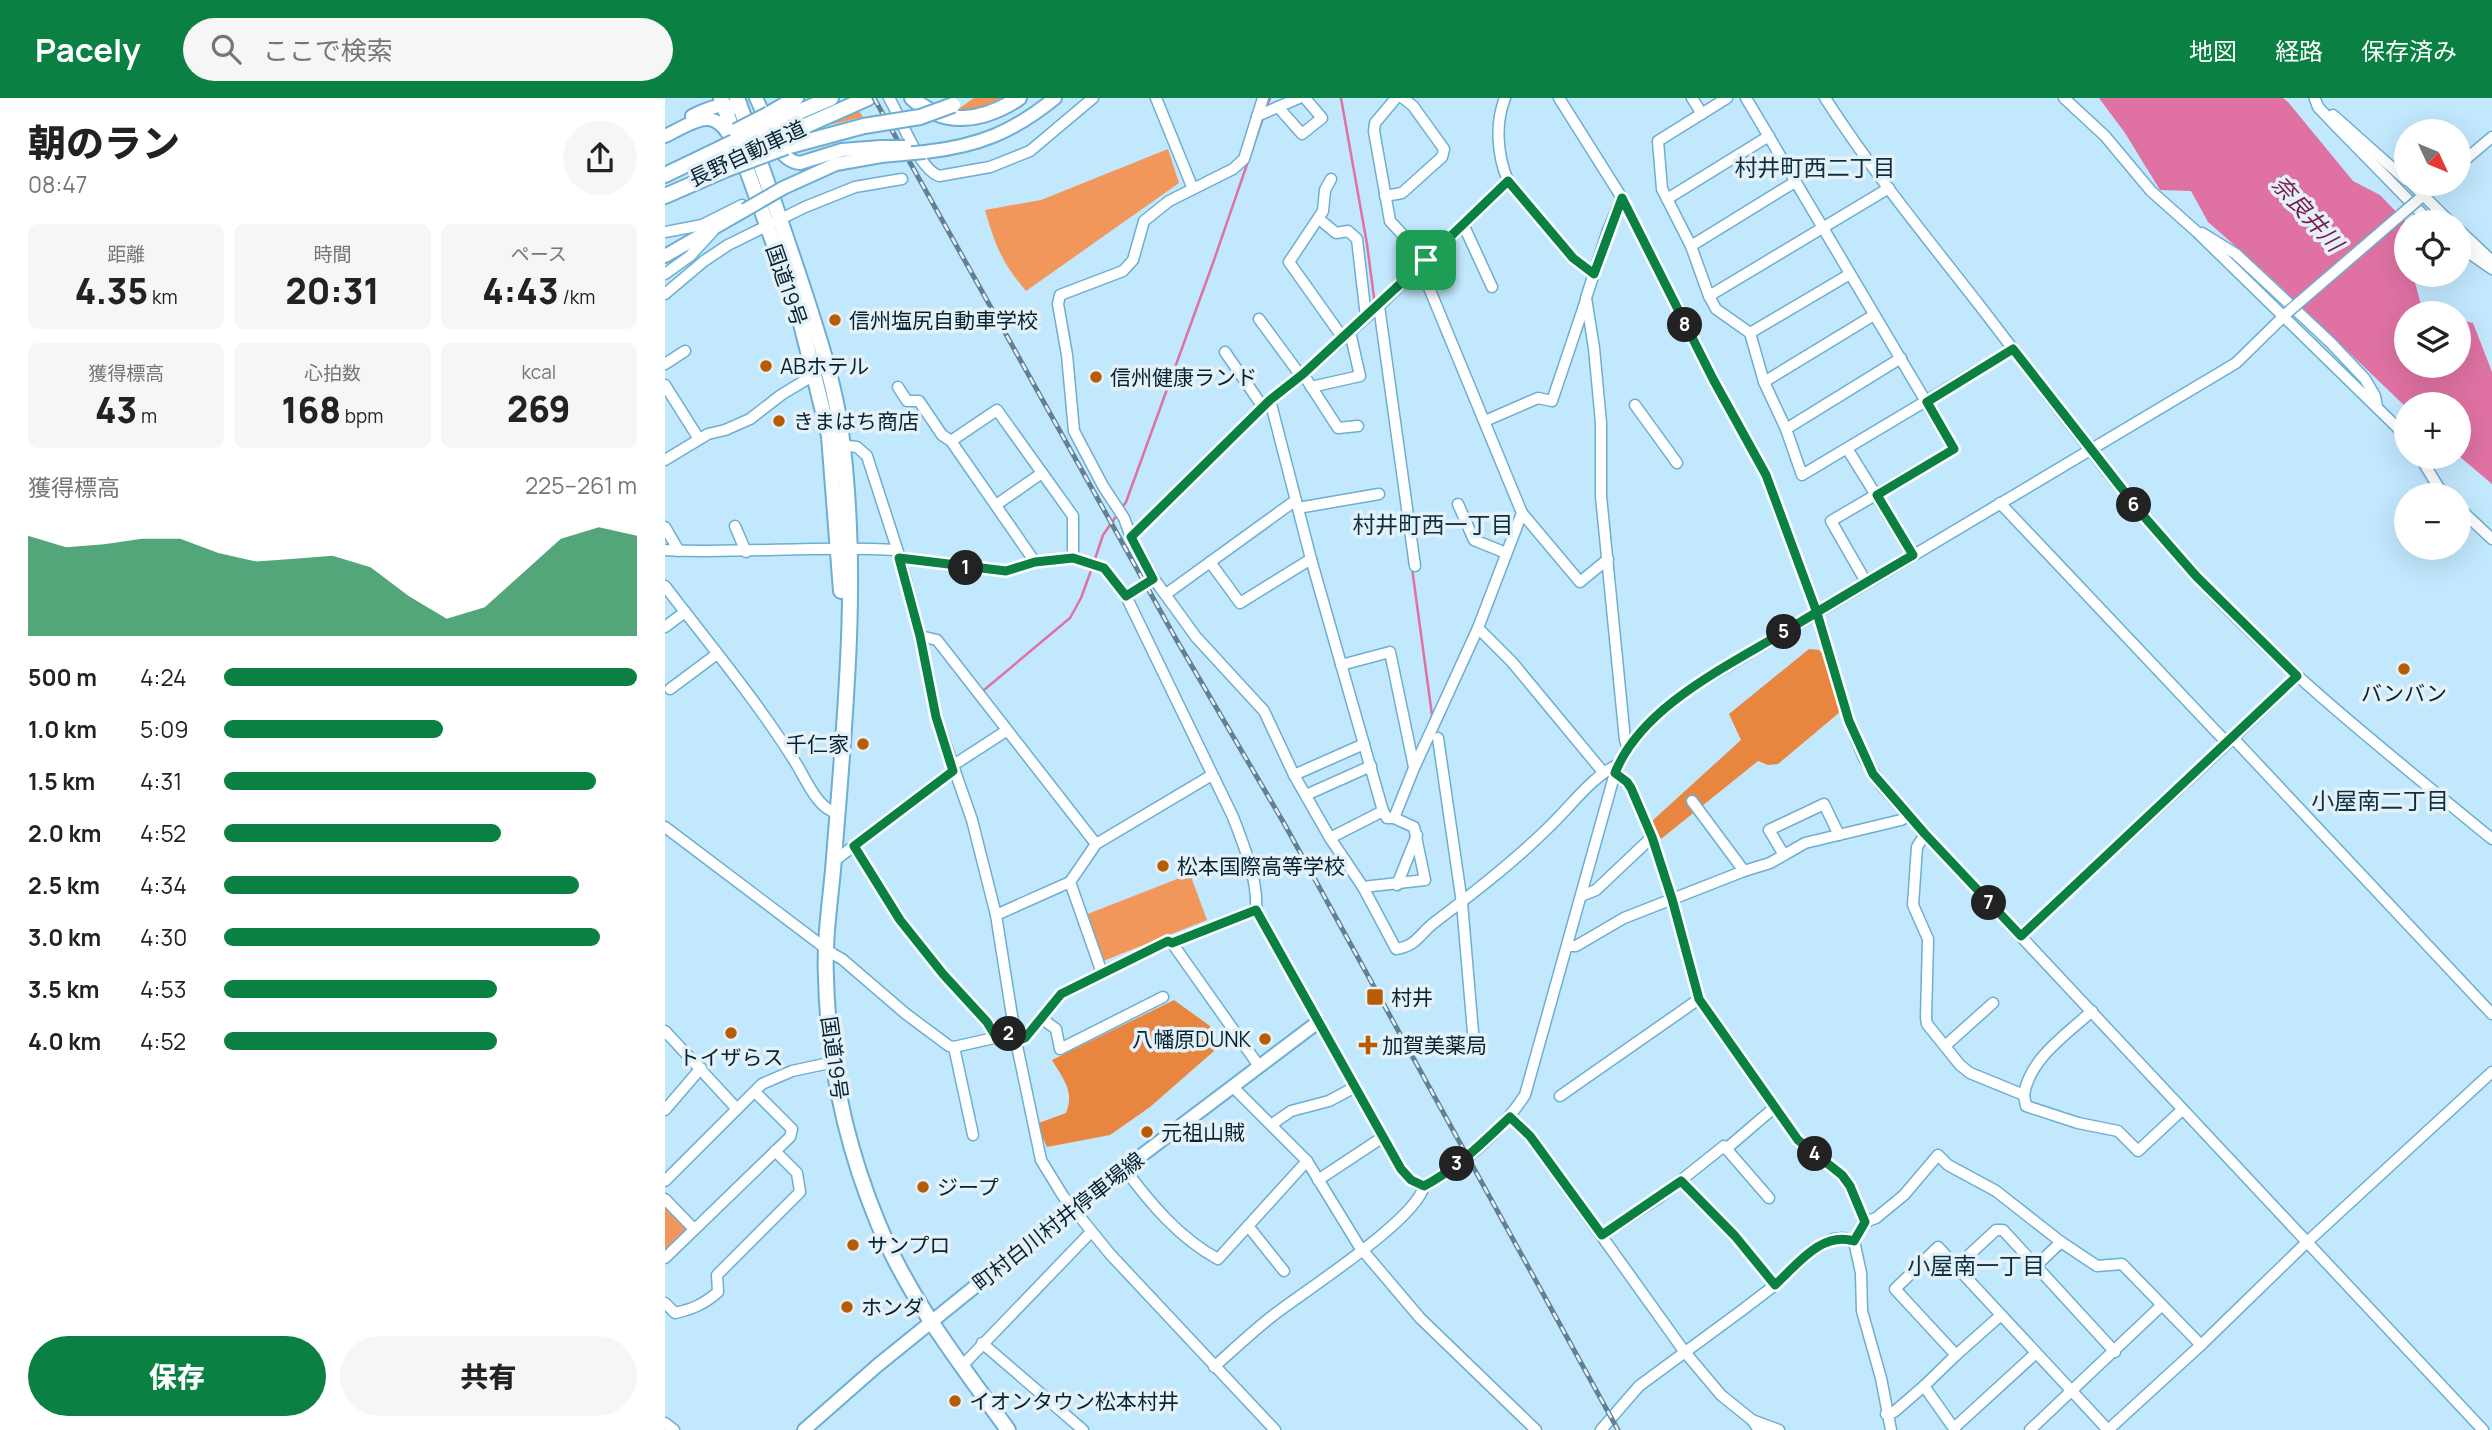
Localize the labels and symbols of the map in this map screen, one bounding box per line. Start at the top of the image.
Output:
street label: 長野自動車道 [684,114,810,192]
north arrow [2394,119,2471,196]
district label: 村井町西二丁目 [1735,151,1896,183]
water label: 奈良井川 [2265,168,2353,260]
pin [1396,230,1456,290]
street label: 国道19号 [760,241,814,329]
place label: 信州塩尻自動車学校 [849,306,1038,334]
pin: 8 [1667,308,1703,342]
marker: 信州塩尻自動車学校 [827,312,843,328]
place label: ABホテル [780,352,869,380]
marker: ABホテル [758,358,774,374]
place label: 信州健康ランド [1110,363,1257,391]
marker: 信州健康ランド [1088,369,1104,385]
place label: きまはち商店 [793,407,919,435]
marker: きまはち商店 [771,413,787,429]
pin: 6 [2117,488,2151,522]
district label: 村井町西一丁目 [1353,508,1514,540]
pin: 1 [949,550,983,586]
pin: 5 [1767,614,1801,650]
marker: バンバン [2396,661,2412,677]
place label: バンバン [2361,679,2447,707]
place label: 千仁家 [786,730,849,758]
marker: 千仁家 [855,736,871,752]
district label: 小屋南二丁目 [2311,784,2449,816]
place label: 松本国際高等学校 [1177,852,1345,880]
marker: 松本国際高等学校 [1155,858,1171,874]
pin: 7 [1971,886,2007,920]
place label: 村井 [1391,983,1433,1011]
marker: 村井 [1365,987,1385,1007]
street label: 国道19号 [815,1014,855,1102]
pin: 2 [991,1016,1027,1052]
marker: トイザらス [723,1025,739,1041]
place label: 八幡原DUNK [1132,1025,1252,1053]
marker: 八幡原DUNK [1257,1031,1273,1047]
place label: 加賀美薬局 [1382,1031,1487,1059]
marker: 加賀美薬局 [1360,1037,1376,1053]
place label: トイザらス [679,1043,784,1071]
place label: 元祖山賊 [1161,1118,1245,1146]
marker: 元祖山賊 [1139,1124,1155,1140]
pin: 4 [1797,1136,1833,1172]
street label: 町村白川村井停車場線 [967,1145,1149,1297]
pin: 3 [1439,1146,1475,1182]
place label: ジープ [937,1173,999,1201]
marker: ジープ [915,1179,931,1195]
place label: サンプロ [867,1231,950,1259]
marker: サンプロ [845,1237,861,1253]
district label: 小屋南一丁目 [1907,1249,2045,1281]
place label: ホンダ [861,1293,924,1321]
marker: ホンダ [839,1299,855,1315]
place label: イオンタウン松本村井 [969,1387,1179,1415]
marker: イオンタウン松本村井 [947,1393,963,1409]

